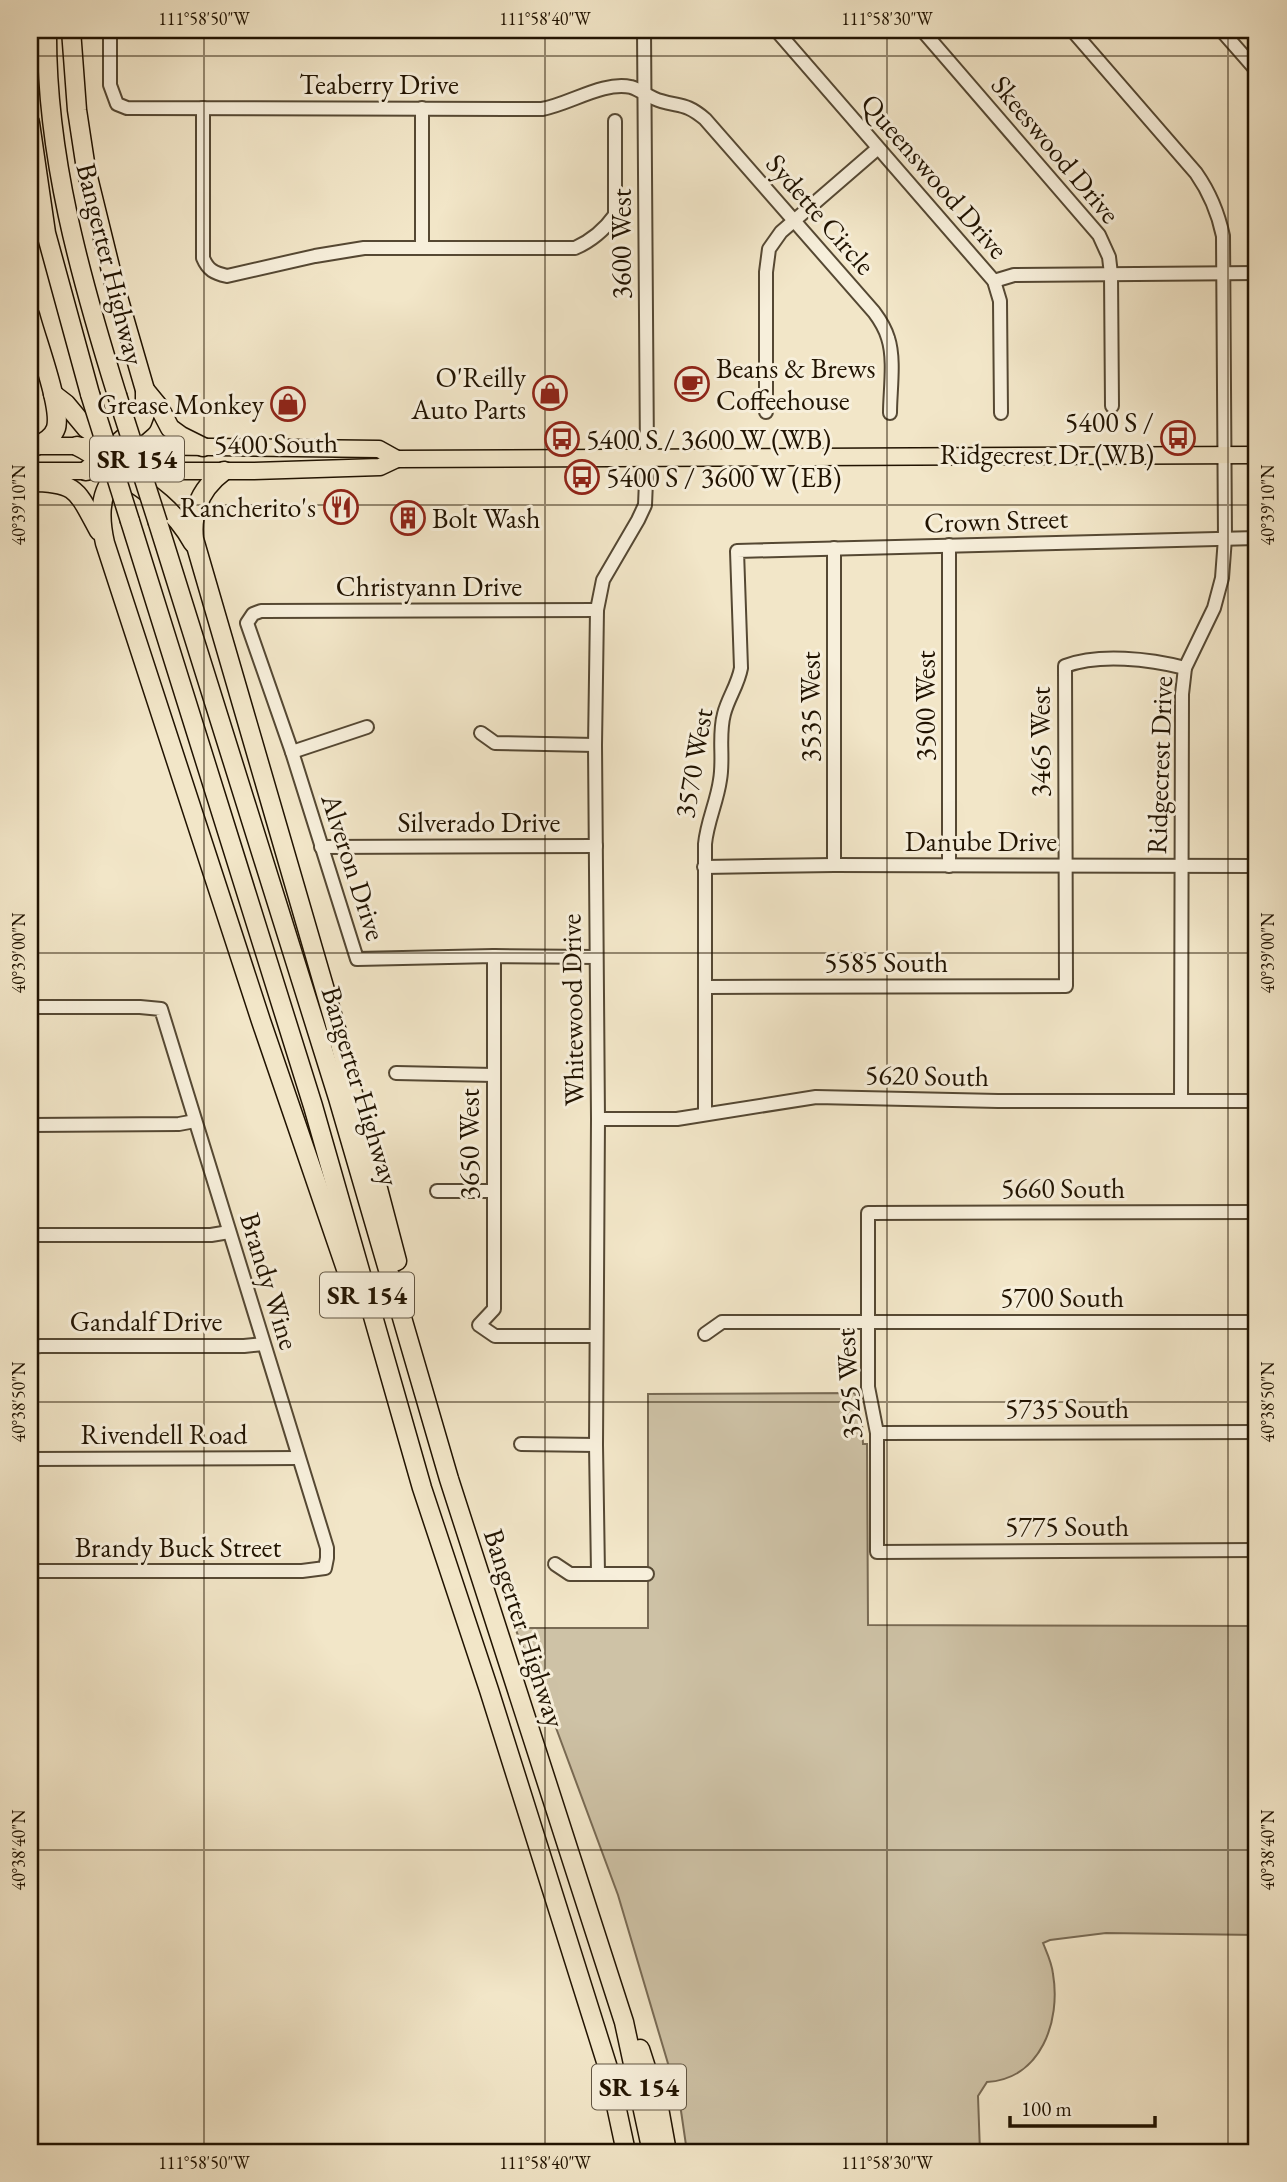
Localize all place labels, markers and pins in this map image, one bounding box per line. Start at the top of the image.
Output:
place label: Beans & Brews Coffeehouse [716,350,876,418]
place label: O'Reilly Auto Parts [410,359,527,427]
cafe icon: Beans & Brews Coffeehouse [673,365,711,403]
shop icon: O'Reilly Auto Parts [531,374,569,412]
shop icon: Grease Monkey [269,385,307,423]
place label: Grease Monkey [97,386,265,422]
place label: 5400 S / Ridgecrest Dr (WB) [940,404,1154,472]
bus stop icon: 5400 S / Ridgecrest Dr (WB) [1159,419,1197,457]
bus stop icon: 5400 S / 3600 W (WB) [543,420,581,458]
place label: 5400 S / 3600 W (WB) [586,421,831,457]
bus stop icon: 5400 S / 3600 W (EB) [563,458,601,496]
place label: 5400 S / 3600 W (EB) [606,459,841,495]
restaurant icon: Rancherito's [322,488,360,526]
place label: Rancherito's [180,489,316,525]
building icon: Bolt Wash [389,499,427,537]
place label: Bolt Wash [432,500,540,536]

